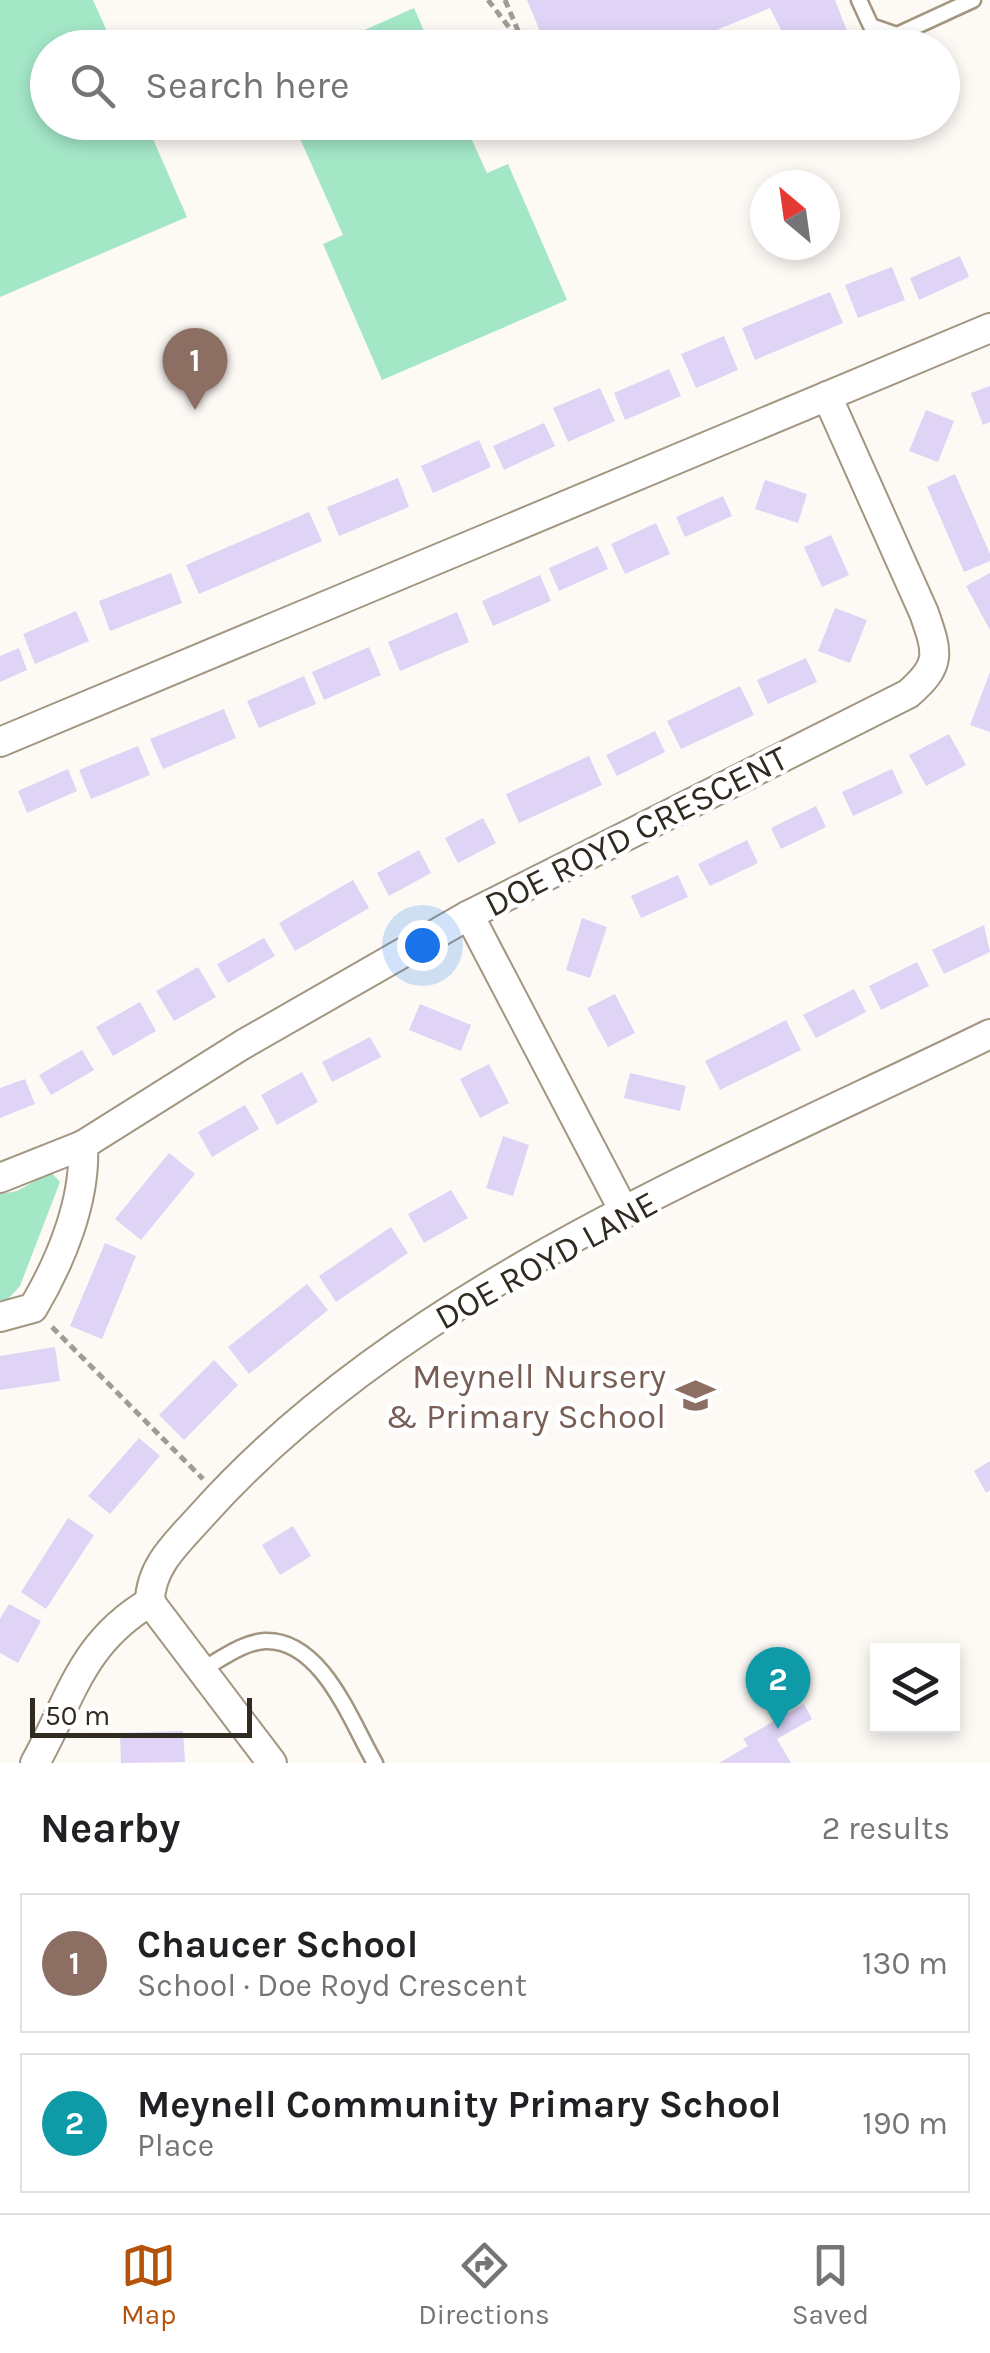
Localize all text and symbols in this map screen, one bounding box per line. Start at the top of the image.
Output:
search box [30,30,960,140]
icon: search [65,58,120,113]
text: Search here [145,63,349,108]
north arrow [750,170,840,260]
pin: 1 [162,328,228,410]
street label: DOE ROYD CRESCENT [478,737,795,926]
your location [397,920,448,971]
street label: DOE ROYD LANE [428,1182,665,1338]
place label: Meynell Nursery & Primary School [386,1356,666,1437]
school or university icon: Meynell Nursery & Primary School [675,1375,717,1417]
map controls [870,1643,960,1733]
button: layers [870,1643,960,1733]
pin: 2 [746,1646,810,1729]
scale bar [30,1693,252,1738]
text: 50 m [45,1699,110,1732]
text: Nearby [40,1803,180,1853]
text: 2 results [822,1810,950,1847]
text: Chaucer School [137,1922,418,1967]
text: 1 [69,1945,80,1982]
text: 130 m [862,1945,948,1982]
text: School · Doe Royd Crescent [137,1967,527,2004]
text: Meynell Community Primary School [137,2082,781,2127]
text: 2 [65,2105,84,2142]
text: 190 m [862,2105,948,2142]
text: Place [137,2127,214,2164]
tab: Map [121,2238,176,2331]
tab: Directions [418,2238,550,2331]
tab: Saved [792,2238,869,2331]

